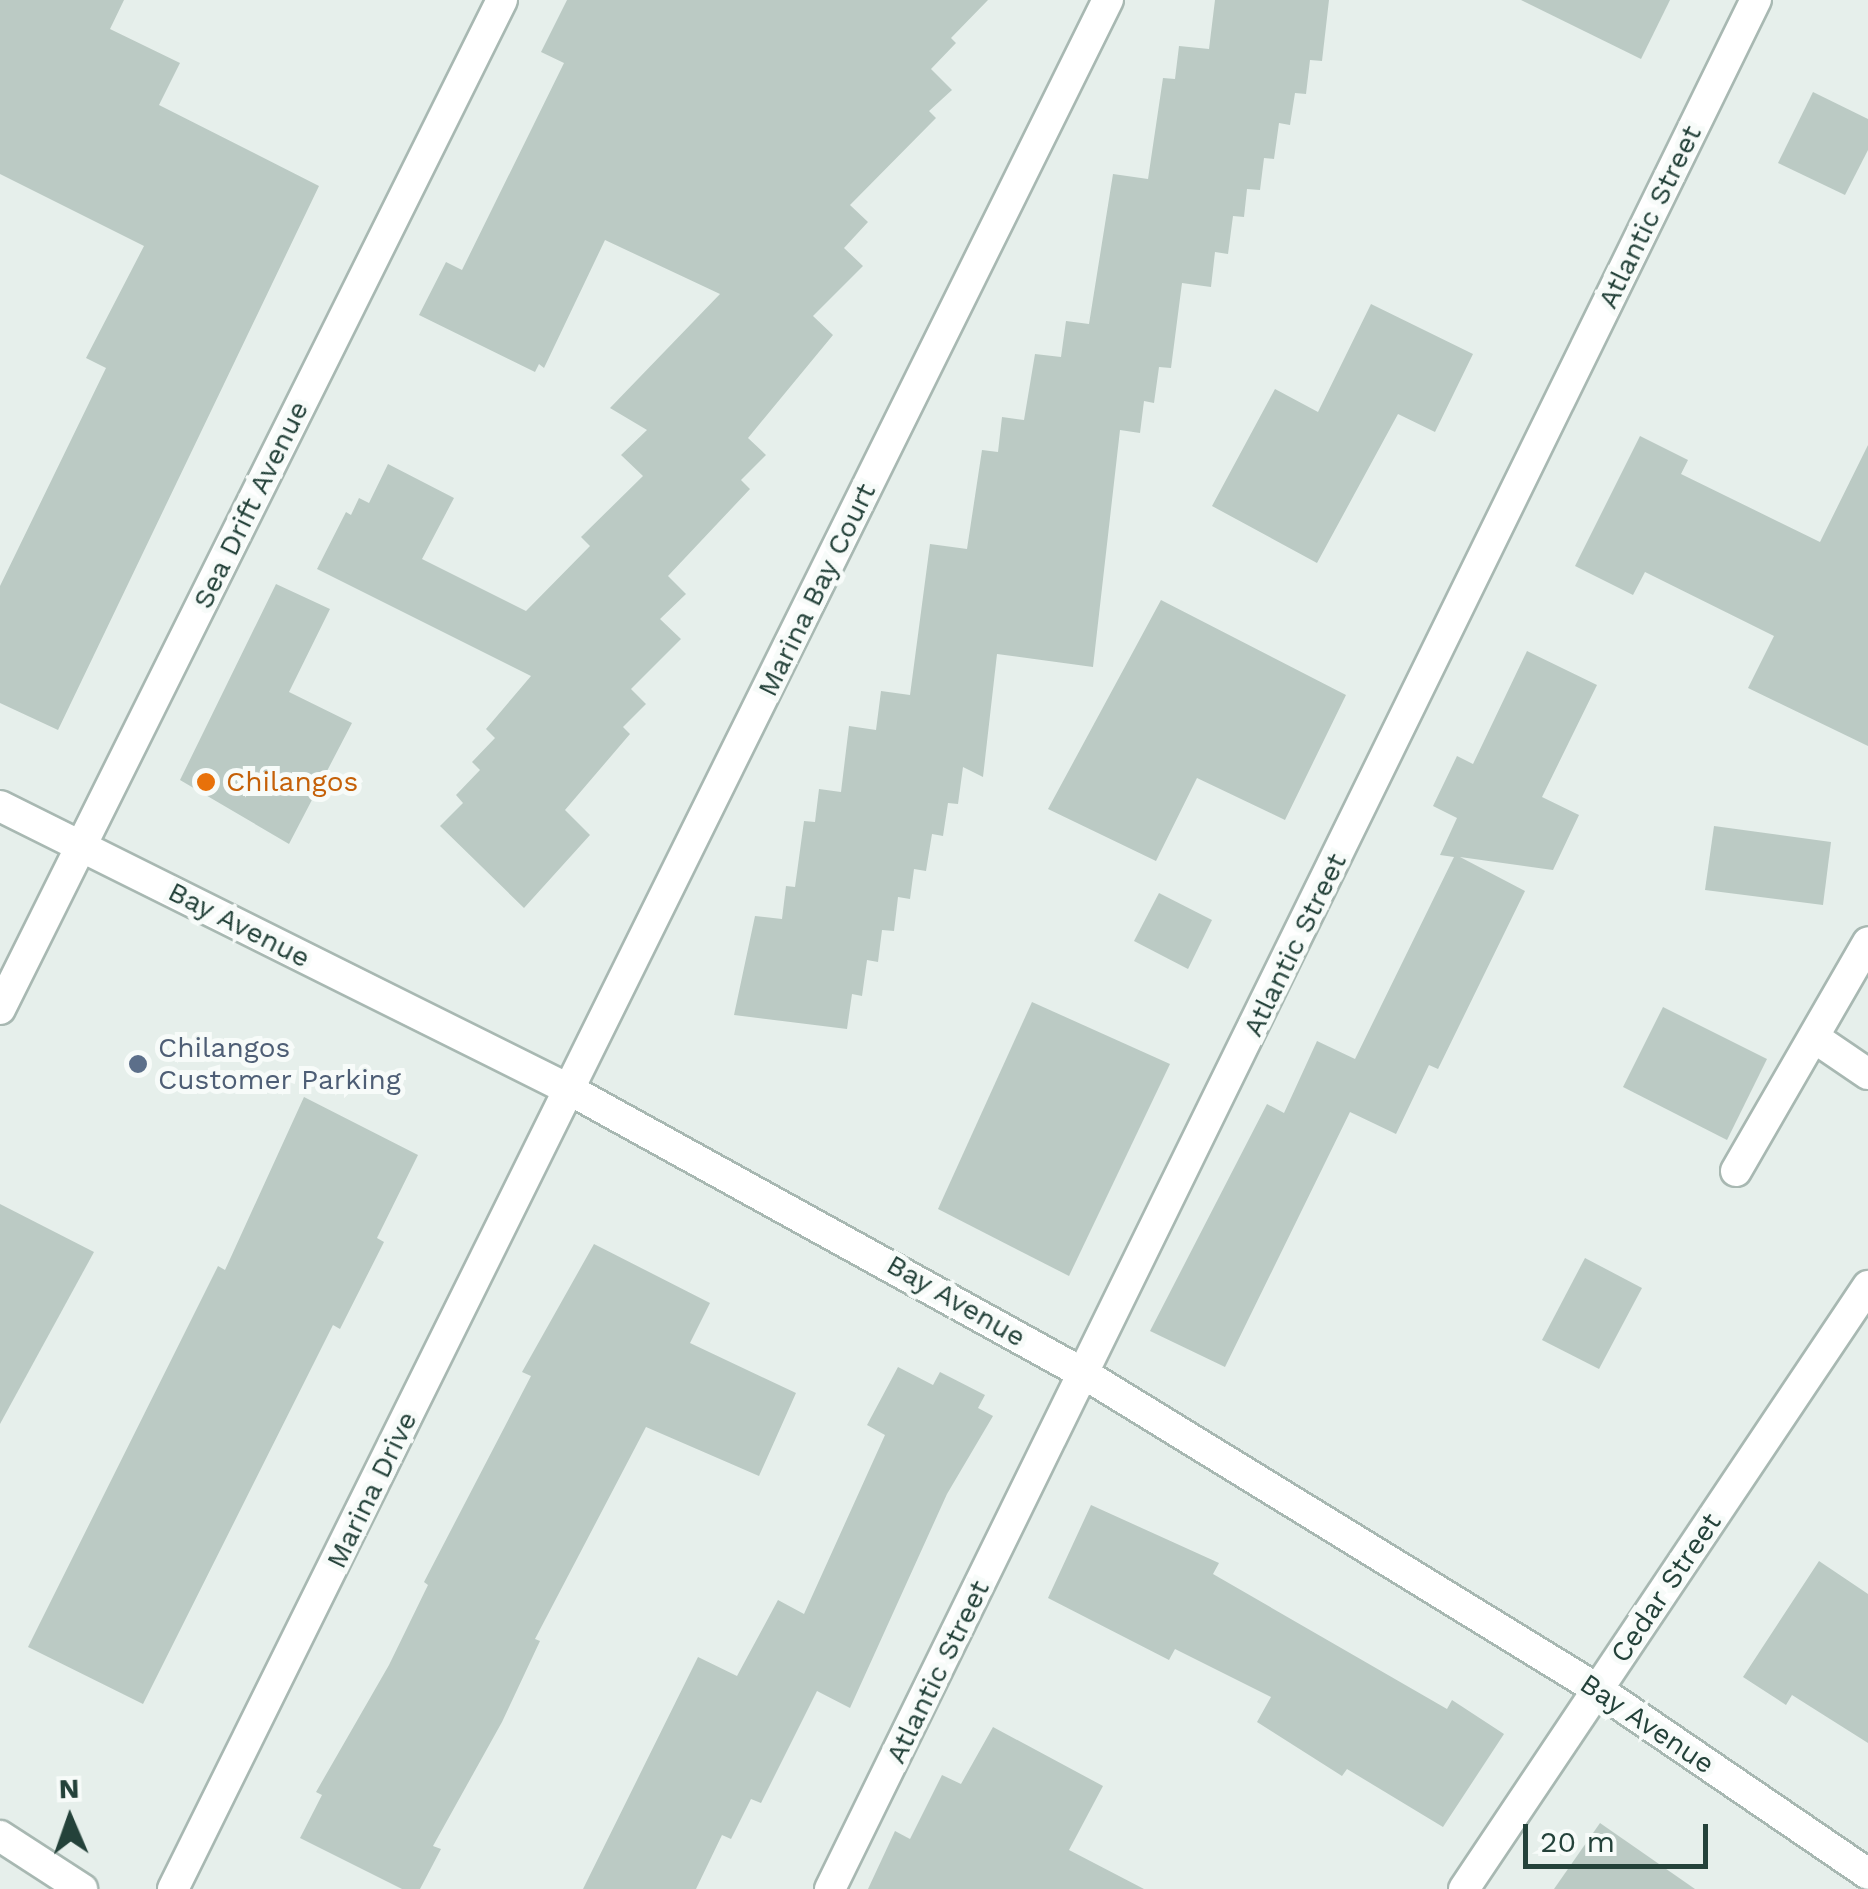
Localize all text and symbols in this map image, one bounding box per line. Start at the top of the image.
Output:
street label: Atlantic Street [1591,120,1709,314]
street label: Sea Drift Avenue [186,395,316,615]
street label: Marina Bay Court [751,477,883,703]
place label: Chilangos [226,765,358,799]
marker: Chilangos [195,771,217,793]
street label: Atlantic Street [1236,848,1354,1042]
street label: Bay Avenue [162,875,316,975]
place label: Chilangos Customer Parking [158,1031,401,1097]
marker: Chilangos Customer Parking [127,1053,149,1075]
street label: Bay Avenue [880,1247,1032,1355]
street label: Marina Drive [319,1406,425,1574]
street label: Cedar Street [1603,1506,1729,1670]
street label: Atlantic Street [879,1575,997,1769]
street label: Bay Avenue [1573,1666,1721,1782]
north arrow [20,1769,120,1869]
text: N [58,1772,80,1805]
scale bar [1528,1804,1713,1866]
text: 20 m [1540,1824,1615,1859]

